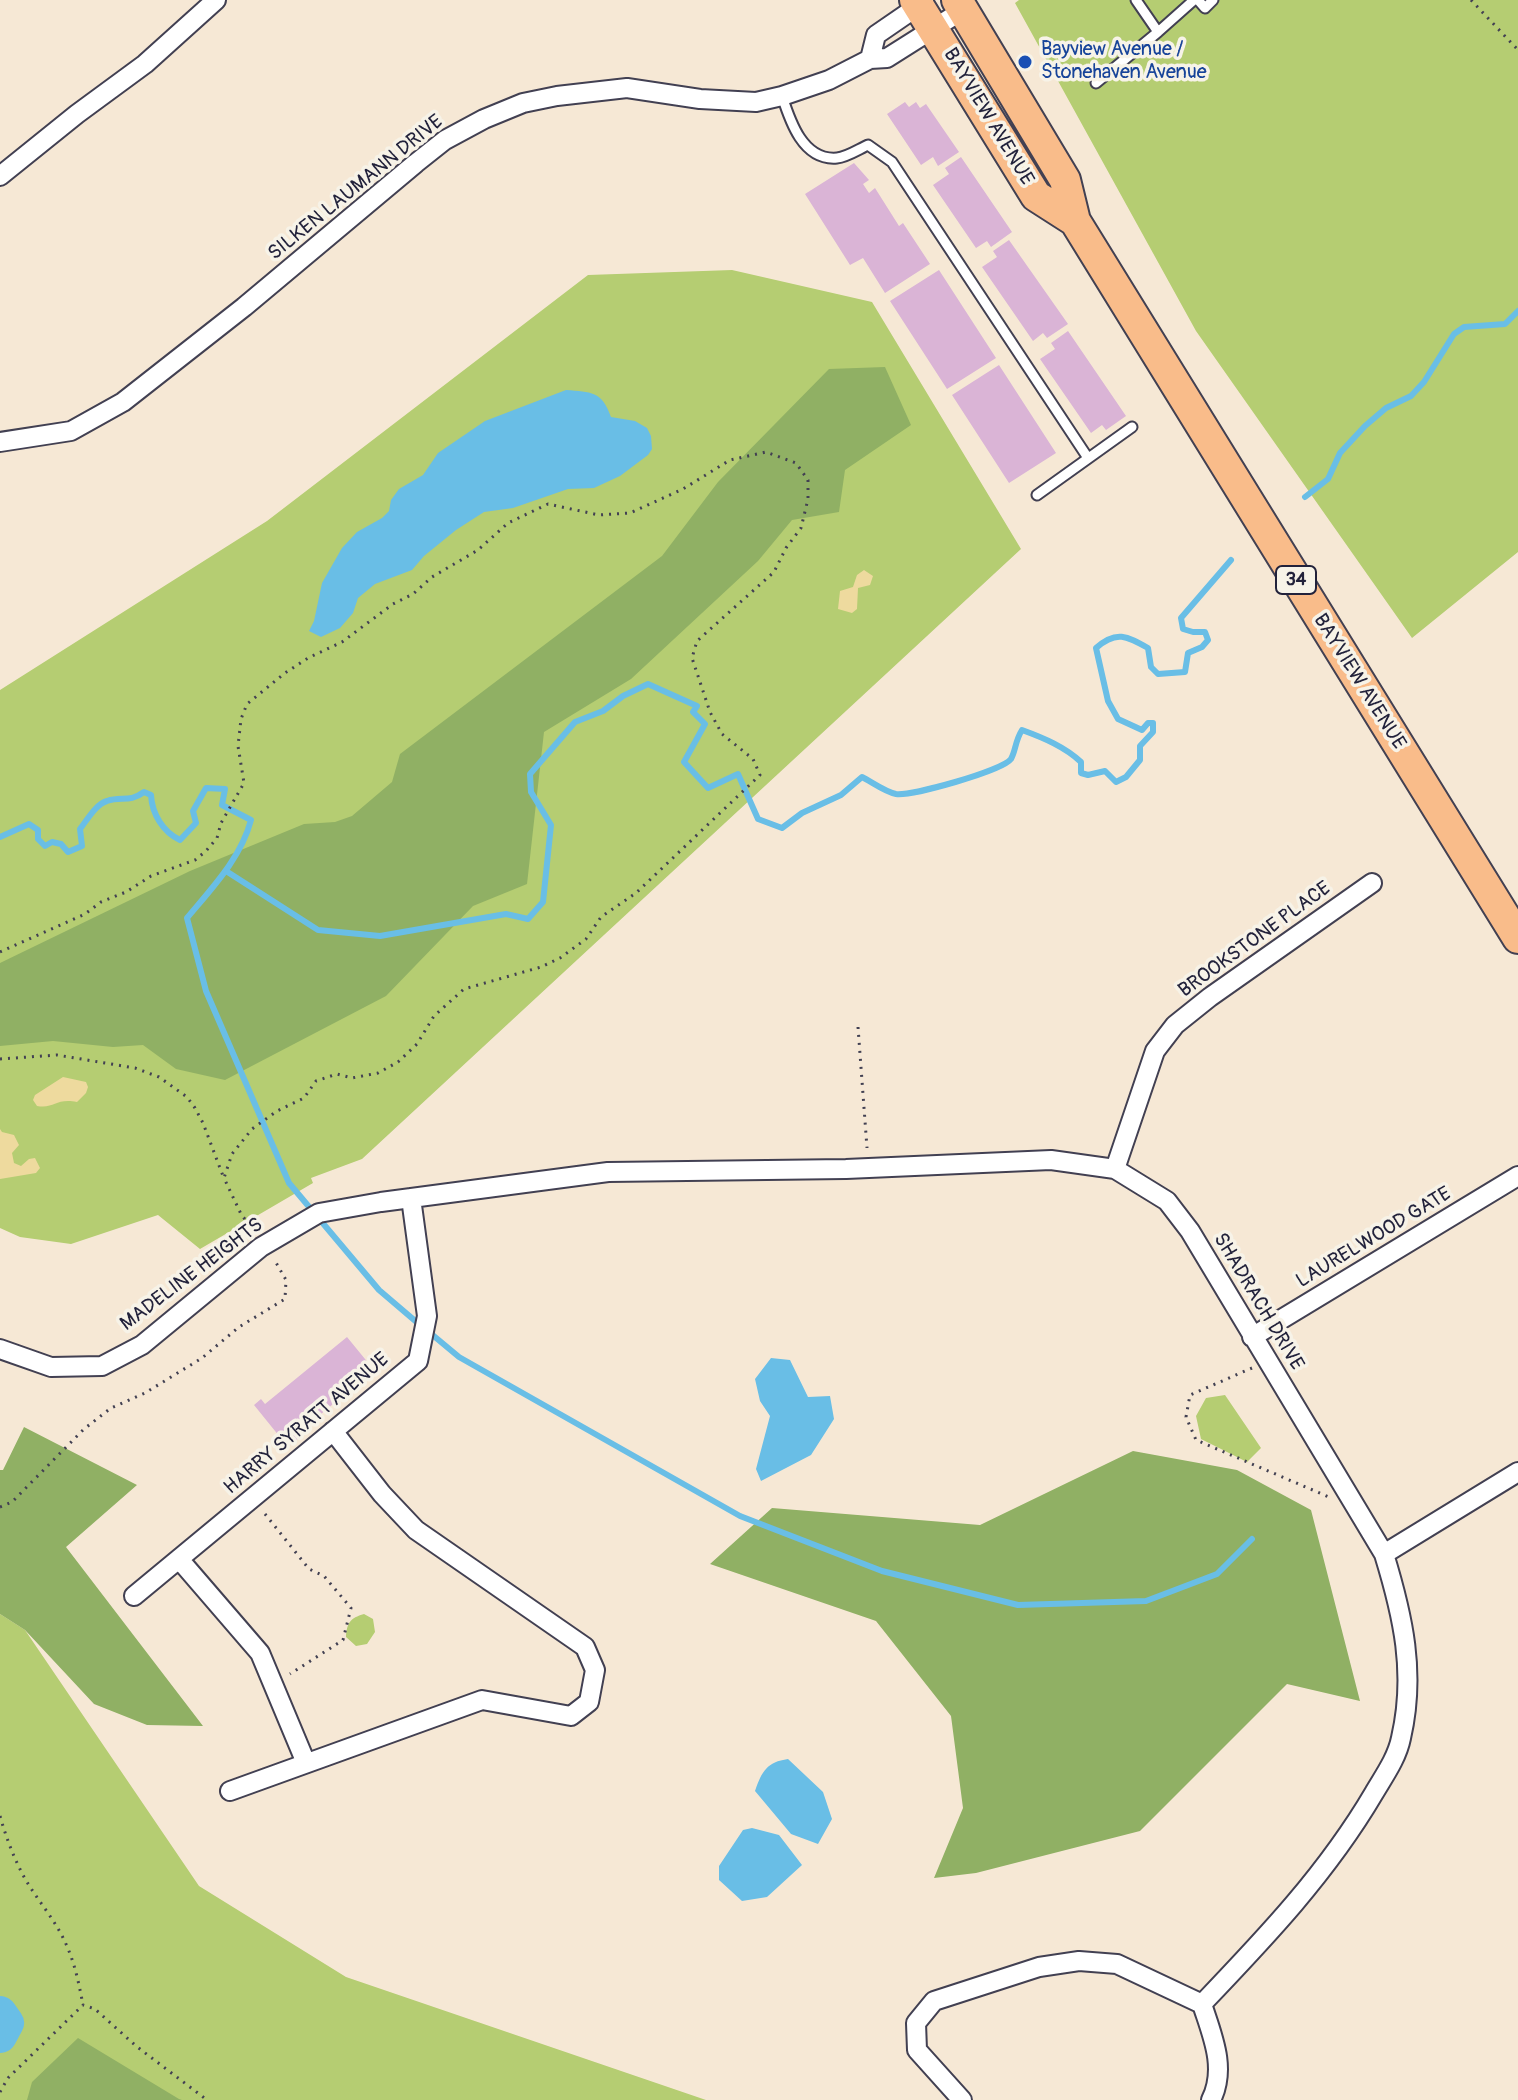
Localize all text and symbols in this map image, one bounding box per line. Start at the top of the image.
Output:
place label: Bayview Avenue / Stonehaven Avenue [1041,38,1207,85]
street label: BAYVIEW AVENUE [938,44,1038,190]
marker: Bayview Avenue / Stonehaven Avenue [1016,53,1034,71]
street label: SILKEN LAUMANN DRIVE [264,110,448,266]
road number: 34 [1276,566,1316,594]
street label: BAYVIEW AVENUE [1308,610,1410,754]
street label: BROOKSTONE PLACE [1174,877,1336,1003]
street label: LAURELWOOD GATE [1292,1182,1456,1294]
street label: MADELINE HEIGHTS [116,1214,268,1336]
street label: SHADRACH DRIVE [1208,1229,1308,1375]
street label: HARRY SYRATT AVENUE [220,1348,394,1500]

